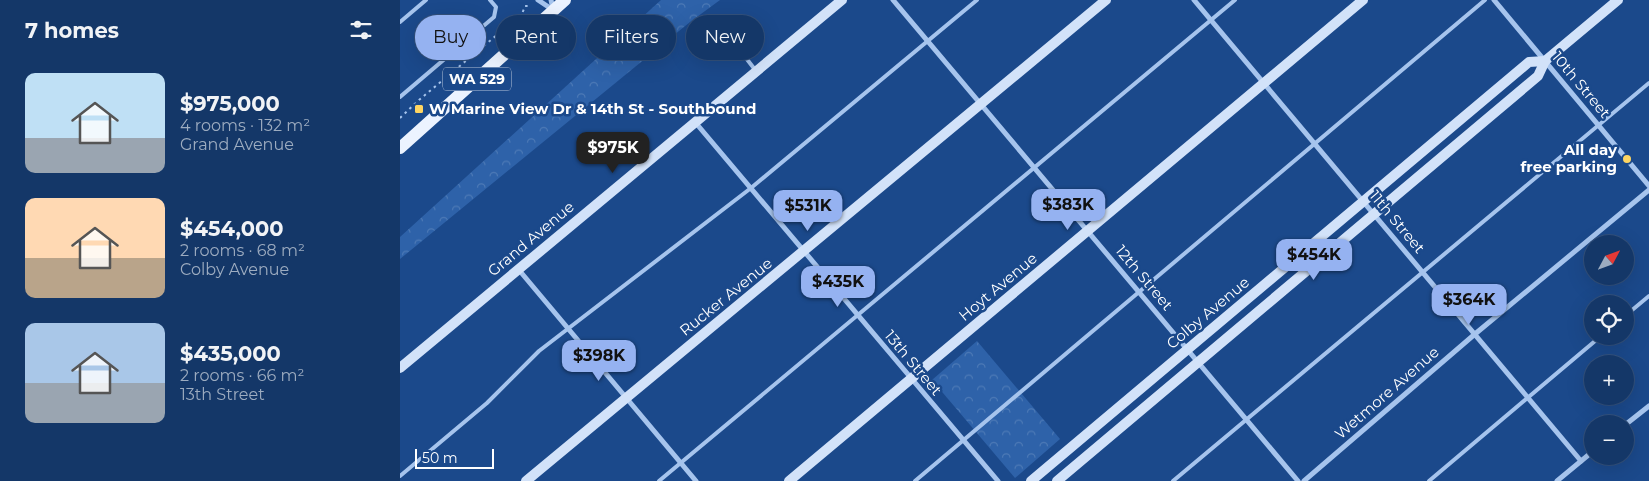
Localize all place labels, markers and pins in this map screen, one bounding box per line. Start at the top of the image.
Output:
place label: W Marine View Dr & 14th St - Southbound [429,99,756,118]
marker: W Marine View Dr & 14th St - Southbound [413,103,425,115]
pin: $975K [578,132,648,174]
place label: All day free parking [1521,140,1618,176]
marker: All day free parking [1621,153,1633,165]
pin: $383K [1033,188,1103,231]
pin: $531K [773,190,843,232]
pin: $454K [1279,238,1349,281]
pin: $435K [803,266,873,308]
pin: $364K [1434,284,1504,326]
pin: $398K [564,340,634,382]

